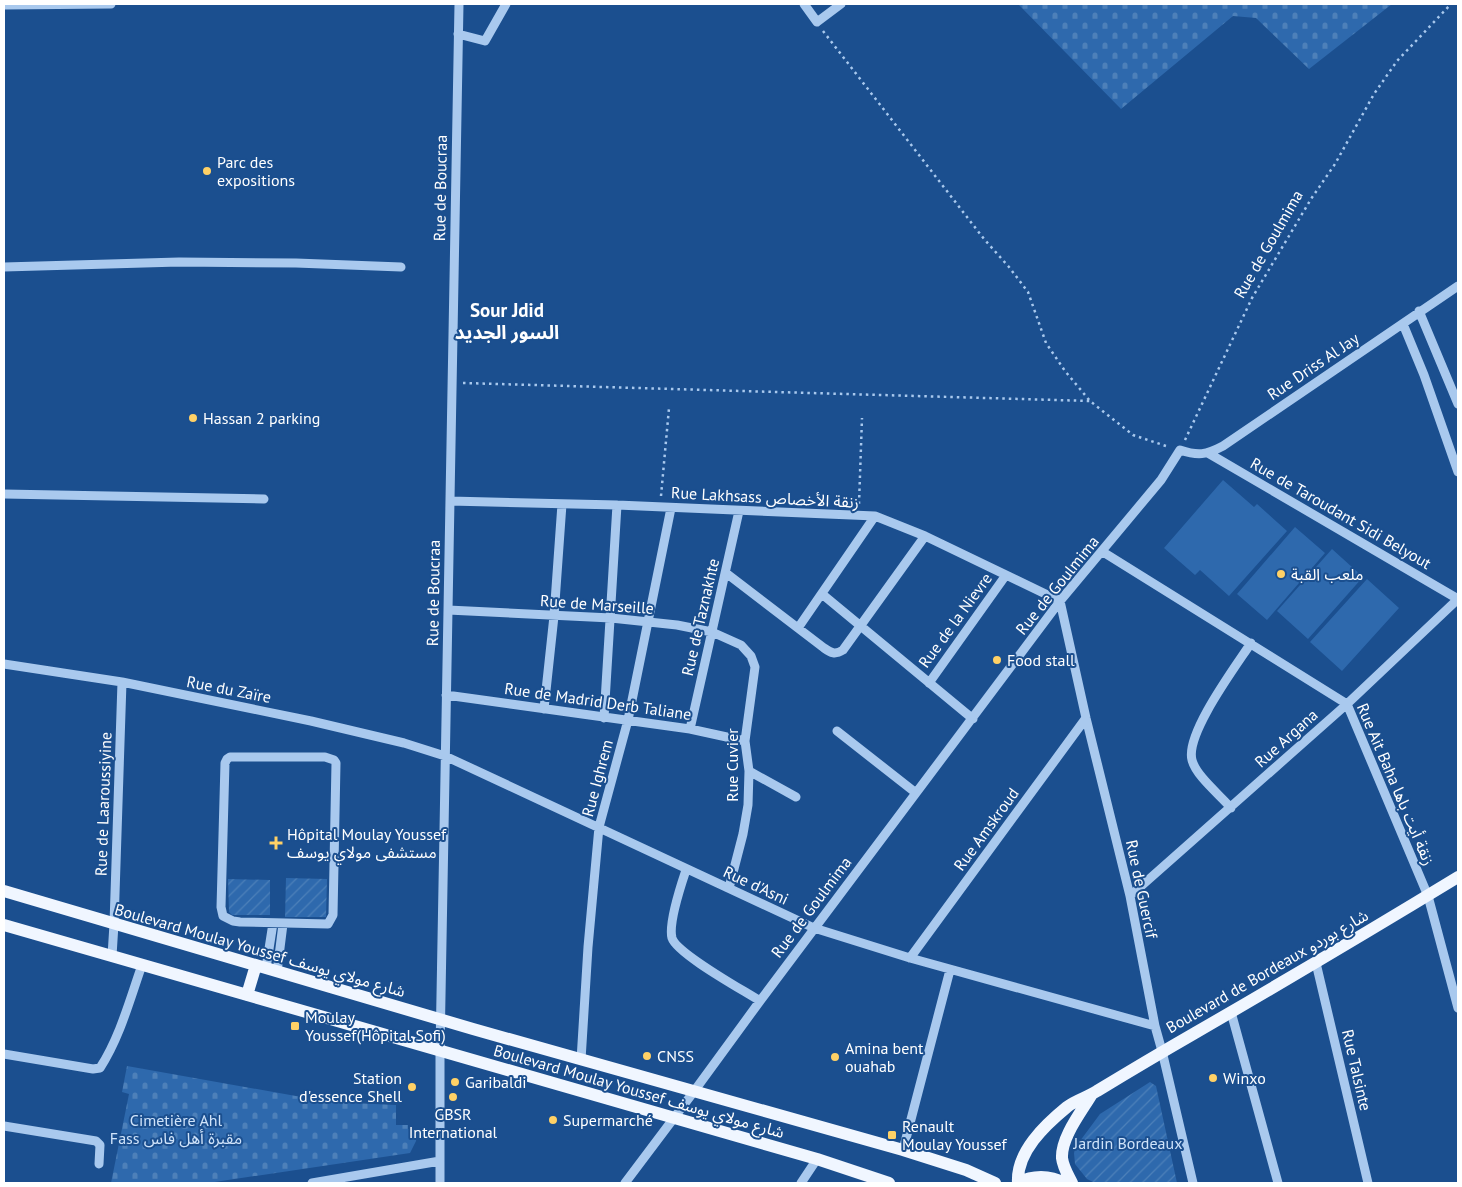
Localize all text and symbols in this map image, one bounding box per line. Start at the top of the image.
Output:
street label: Rue de Boucraa [429,135,451,241]
place label: Parc des expositions [217,152,295,190]
marker: Parc des expositions [201,165,213,177]
street label: Rue de Goulmima [1229,186,1307,302]
district label: Sour Jdid السور الجديد [455,298,559,344]
street label: Rue Driss Al Jay [1263,328,1363,404]
place label: Hassan 2 parking [203,408,320,428]
marker: Hassan 2 parking [187,412,199,424]
street label: Rue de Taroudant Sidi Belyout [1247,453,1436,573]
street label: Rue Lakhsass زنقة الأخصاص [671,482,859,512]
street label: Rue de Goulmima [1011,532,1103,638]
street label: Rue de Boucraa [422,540,444,646]
street label: Rue de Taznakhte [677,556,723,678]
place label: ملعب القبة [1291,564,1363,584]
marker: ملعب القبة [1275,568,1287,580]
street label: Rue de la Nievre [914,569,996,671]
street label: Rue de Marseille [539,590,655,618]
place label: Food stall [1007,650,1075,670]
marker: Food stall [991,654,1003,666]
street label: Rue du Zaïre [185,671,273,707]
street label: Rue de Madrid Derb Taliane [503,678,693,724]
street label: Rue Ait Baha زنقة أيت باها [1353,700,1439,868]
street label: Rue Argana [1250,705,1322,771]
street label: Rue Cuvier [722,728,742,802]
street label: Rue de Laaroussiyine [90,732,116,876]
street label: Rue Ighrem [577,737,617,819]
street label: Rue Amskroud [949,784,1023,874]
place label: Hôpital Moulay Youssef مستشفى مولاي يوسف [287,824,447,865]
marker: Hôpital Moulay Youssef مستشفى مولاي يوسف [269,836,283,850]
street label: Rue de Guercif [1122,838,1162,941]
street label: Rue de Goulmima [767,853,855,961]
street label: Rue d'Asni [720,861,792,909]
street label: Boulevard Moulay Youssef شارع مولاي يوسف [112,899,408,1004]
street label: Boulevard de Bordeaux شارع بوردو [1162,905,1373,1040]
place label: Moulay Youssef(Hôpital Sofi) [305,1007,446,1045]
marker: Moulay Youssef(Hôpital Sofi) [289,1020,301,1032]
street label: Rue Talsinte [1338,1027,1376,1113]
place label: Amina bent ouahab [845,1038,924,1076]
street label: Boulevard Moulay Youssef شارع مولاي يوسف [491,1040,787,1145]
place label: CNSS [657,1046,694,1066]
marker: CNSS [641,1050,653,1062]
marker: Amina bent ouahab [829,1051,841,1063]
place label: Station d'essence Shell [299,1068,402,1106]
place label: Winxo [1223,1068,1266,1088]
place label: Garibaldi [465,1072,527,1092]
marker: Winxo [1207,1072,1219,1084]
marker: Garibaldi [449,1076,461,1088]
marker: Station d'essence Shell [406,1081,418,1093]
marker: GBSR International [447,1091,459,1103]
place label: GBSR International [409,1104,498,1142]
park label: Cimetière Ahl Fass مقبرة أهل فاس [110,1110,242,1148]
place label: Supermarché [563,1110,653,1130]
marker: Supermarché [547,1114,559,1126]
place label: Renault Moulay Youssef [902,1116,1008,1154]
marker: Renault Moulay Youssef [886,1129,898,1141]
park label: Jardin Bordeaux [1073,1133,1182,1153]

